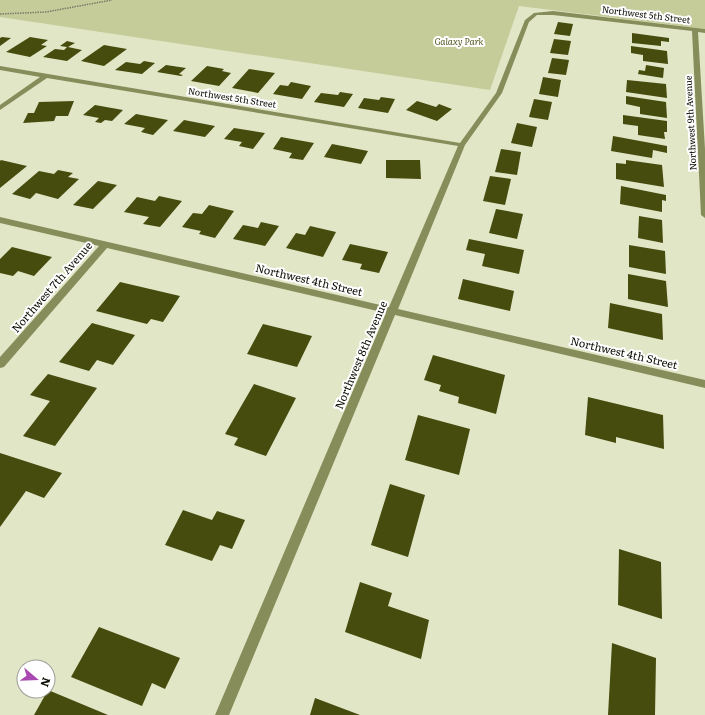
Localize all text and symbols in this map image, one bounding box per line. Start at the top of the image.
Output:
street label: Northwest 5th Street [601,2,692,26]
park label: Galaxy Park [435,34,483,48]
street label: Northwest 9th Avenue [681,75,699,171]
street label: Northwest 5th Street [187,83,278,111]
street label: Northwest 7th Avenue [7,237,96,335]
street label: Northwest 4th Street [254,259,365,299]
street label: Northwest 8th Avenue [330,298,390,411]
street label: Northwest 4th Street [569,332,680,372]
north arrow [16,659,56,699]
text: N [37,676,55,690]

